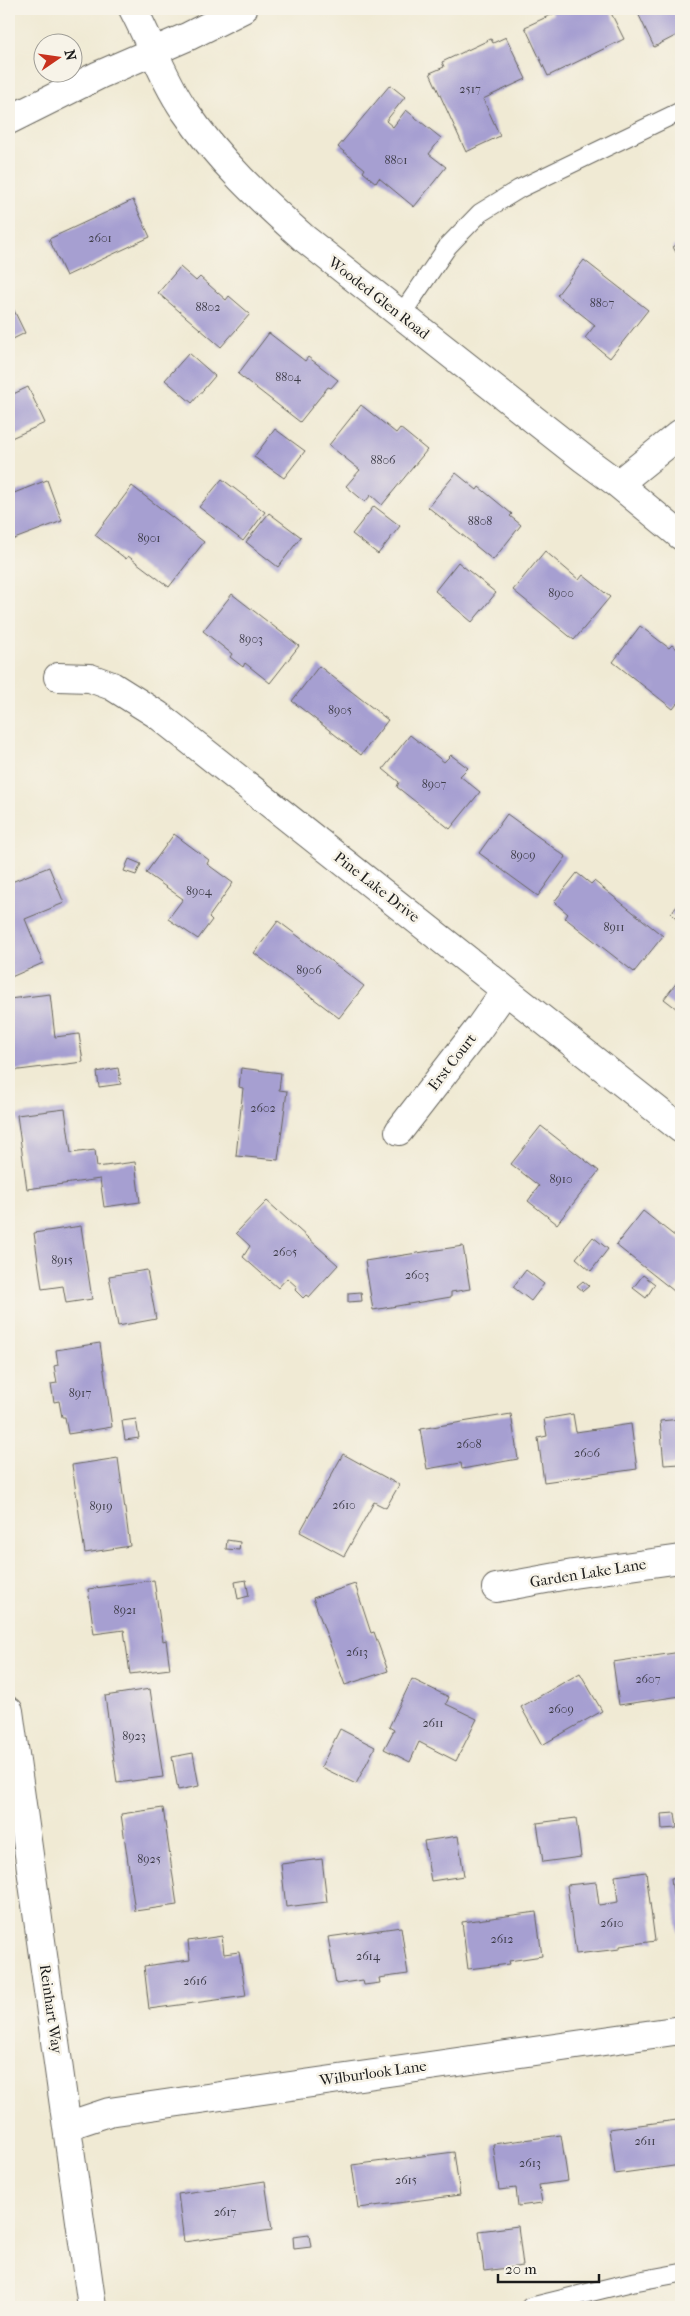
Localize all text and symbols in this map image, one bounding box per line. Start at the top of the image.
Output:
north arrow [32,32,82,82]
text: N [61,48,80,63]
house number: 2517 [459,82,481,96]
house number: 8801 [385,153,407,167]
house number: 2601 [88,231,112,245]
street label: Wooded Glen Road [324,252,434,344]
house number: 8807 [590,296,614,310]
house number: 8802 [196,300,220,314]
house number: 8804 [275,370,302,384]
house number: 8806 [370,453,396,467]
house number: 8808 [468,514,492,528]
house number: 8901 [137,531,161,545]
house number: 8900 [548,586,574,600]
house number: 8903 [239,632,263,646]
house number: 8905 [328,703,352,717]
house number: 8907 [422,777,447,791]
street label: Pine Lake Drive [331,848,424,926]
house number: 8909 [510,848,536,862]
house number: 8904 [186,884,213,898]
house number: 8911 [604,920,624,934]
house number: 8906 [296,963,322,977]
street label: Erst Court [424,1029,480,1094]
house number: 2602 [250,1101,276,1115]
house number: 8910 [549,1172,573,1186]
house number: 2605 [273,1245,297,1259]
house number: 8915 [51,1253,73,1267]
house number: 2603 [405,1268,429,1282]
house number: 8917 [69,1386,91,1400]
house number: 2608 [456,1437,482,1451]
house number: 2606 [574,1446,600,1460]
house number: 2610 [332,1498,356,1512]
house number: 8919 [90,1499,112,1513]
street label: Garden Lake Lane [529,1555,648,1591]
house number: 8921 [114,1603,136,1617]
house number: 2613 [346,1645,368,1659]
house number: 2607 [635,1672,661,1686]
house number: 2609 [548,1702,574,1716]
house number: 2611 [422,1716,444,1730]
house number: 8923 [122,1729,146,1743]
house number: 8925 [137,1852,161,1866]
house number: 2610 [600,1916,624,1930]
house number: 2612 [490,1932,514,1946]
house number: 2614 [356,1949,381,1963]
street label: Reinhart Way [36,1963,66,2056]
house number: 2616 [183,1974,207,1988]
street label: Wilburlook Lane [317,2057,428,2090]
house number: 2611 [634,2134,656,2148]
house number: 2613 [519,2156,541,2170]
house number: 2615 [395,2173,417,2187]
house number: 2617 [214,2205,237,2219]
scale bar [498,2251,599,2283]
text: 20 m [505,2260,537,2278]

